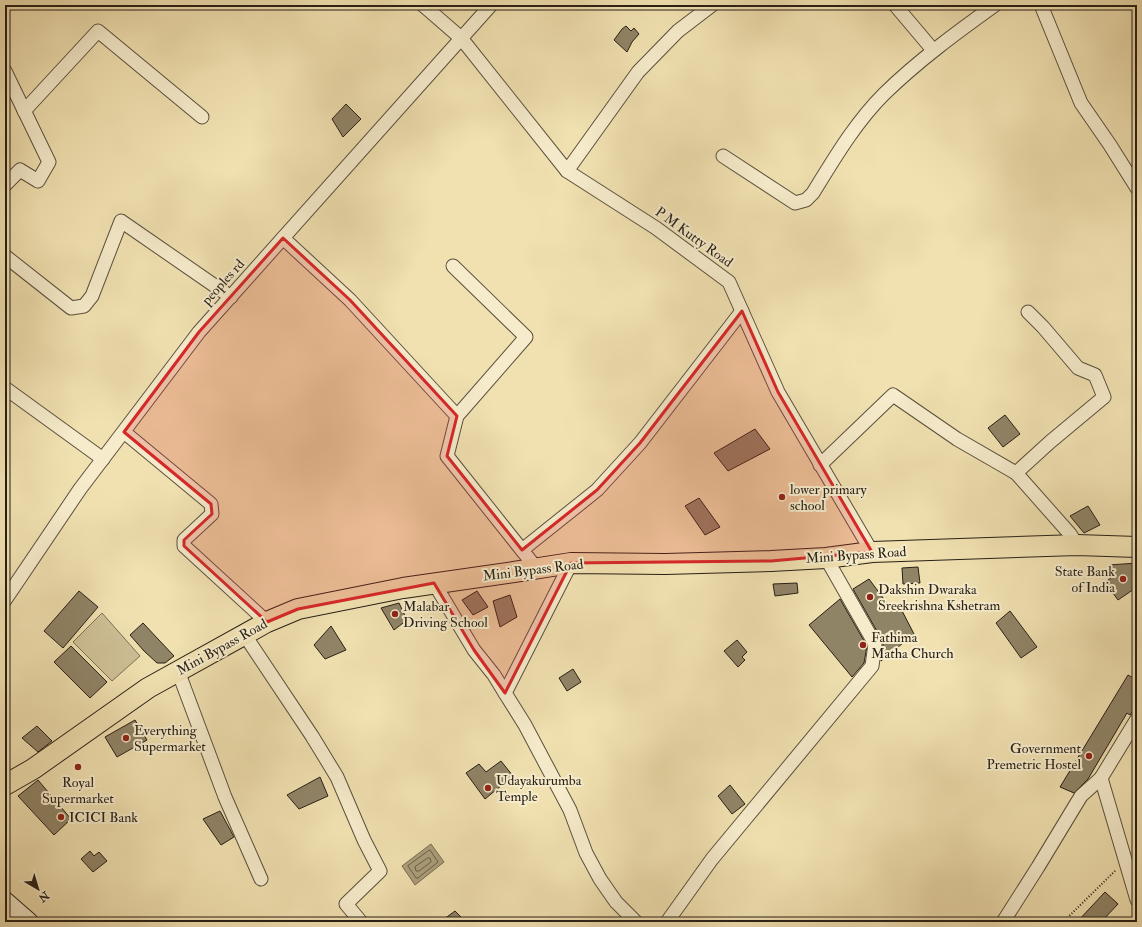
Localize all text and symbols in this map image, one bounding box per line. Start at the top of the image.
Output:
street label: P M Kutty Road [651,203,736,272]
street label: peoples rd [197,256,249,310]
place label: lower primary school [790,481,868,514]
marker: lower primary school [777,492,787,502]
street label: Mini Bypass Road [805,543,907,568]
street label: Mini Bypass Road [482,555,584,586]
place label: State Bank of India [1055,563,1115,596]
marker: State Bank of India [1118,574,1128,584]
place label: Dakshin Dwaraka Sreekrishna Kshetram [878,581,1001,614]
marker: Dakshin Dwaraka Sreekrishna Kshetram [865,592,875,602]
place label: Malabar Driving School [403,598,488,631]
marker: Malabar Driving School [390,609,400,619]
street label: Mini Bypass Road [174,615,271,680]
place label: Fathima Matha Church [871,629,954,662]
marker: Fathima Matha Church [858,640,868,650]
place label: Everything Supermarket [134,722,206,756]
marker: Everything Supermarket [121,733,131,743]
place label: Government Premetric Hostel [986,740,1081,773]
marker: Government Premetric Hostel [1084,751,1094,761]
marker: Royal Supermarket [73,762,83,772]
place label: Udayakurumba Temple [496,772,582,806]
place label: Royal Supermarket [42,774,114,808]
marker: Udayakurumba Temple [483,783,493,793]
place label: ICICI Bank [69,809,138,826]
marker: ICICI Bank [56,812,66,822]
north arrow [18,869,58,909]
text: N [35,888,53,905]

